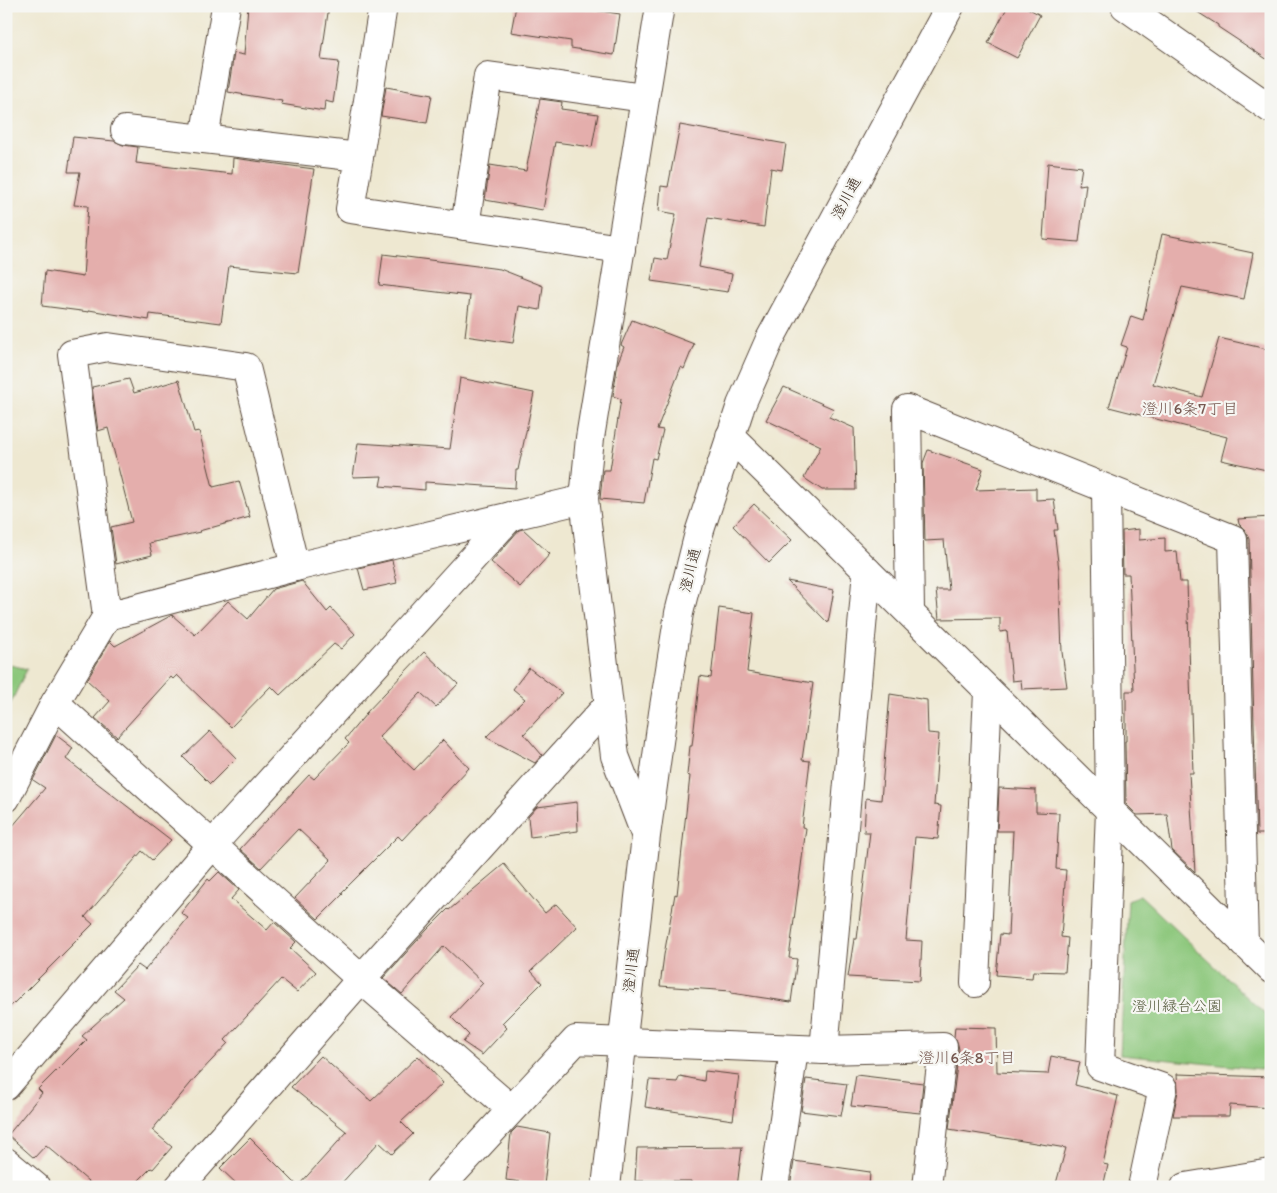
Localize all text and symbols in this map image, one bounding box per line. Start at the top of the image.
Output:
street label: 澄川通 [827,174,865,222]
district label: 澄川6条7丁目 [1142,399,1238,418]
street label: 澄川通 [676,546,704,594]
street label: 澄川通 [619,947,643,993]
park label: 澄川緑台公園 [1132,997,1222,1015]
district label: 澄川6条8丁目 [918,1048,1016,1067]

